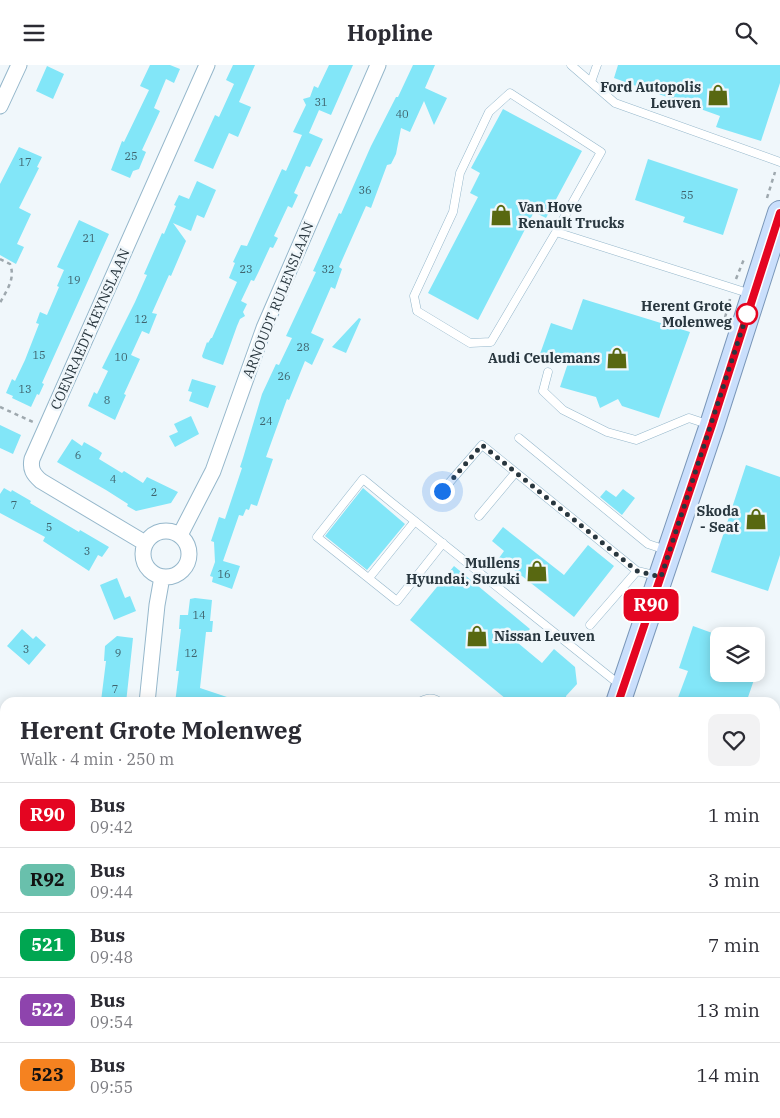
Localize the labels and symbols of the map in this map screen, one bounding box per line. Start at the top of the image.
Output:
place label: Ford Autopolis Leuven [600,78,701,112]
shop icon: Ford Autopolis Leuven [705,82,731,108]
house number: 31 [314,95,328,109]
house number: 40 [395,107,409,121]
house number: 25 [124,149,138,163]
house number: 17 [18,155,32,169]
house number: 36 [358,183,372,197]
house number: 55 [680,188,694,202]
place label: Van Hove Renault Trucks [518,198,624,232]
shop icon: Van Hove Renault Trucks [488,202,514,228]
street label: ARNOUDT RULENSLAAN [238,219,318,381]
house number: 21 [82,231,96,245]
street label: COENRAEDT KEYNSLAAN [46,246,134,412]
house number: 23 [239,262,253,276]
house number: 32 [321,262,335,276]
house number: 19 [67,273,81,287]
place label: Herent Grote Molenweg [641,297,733,331]
marker: Herent Grote Molenweg [736,303,758,325]
house number: 12 [134,312,148,326]
house number: 28 [296,340,310,354]
shop icon: Audi Ceulemans [604,345,630,371]
house number: 15 [32,348,46,362]
place label: Audi Ceulemans [488,349,600,367]
house number: 10 [114,350,128,364]
house number: 26 [277,369,291,383]
house number: 13 [18,382,32,396]
house number: 8 [104,393,110,407]
house number: 24 [259,414,273,428]
house number: 6 [75,448,81,462]
house number: 4 [110,472,117,486]
your location [430,479,455,504]
house number: 2 [151,485,157,499]
house number: 7 [11,498,17,512]
place label: Skoda - Seat [697,502,739,536]
shop icon: Skoda - Seat [743,506,769,532]
house number: 5 [46,520,52,534]
house number: 3 [84,544,90,558]
place label: Mullens Hyundai, Suzuki [406,554,520,588]
shop icon: Mullens Hyundai, Suzuki [524,558,550,584]
house number: 16 [217,567,231,581]
line badge: R90 [622,589,680,621]
house number: 14 [192,608,206,622]
shop icon: Nissan Leuven [464,623,490,649]
place label: Nissan Leuven [494,627,595,645]
house number: 3 [23,642,29,656]
house number: 9 [115,646,121,660]
house number: 12 [184,646,198,660]
house number: 7 [112,682,118,696]

